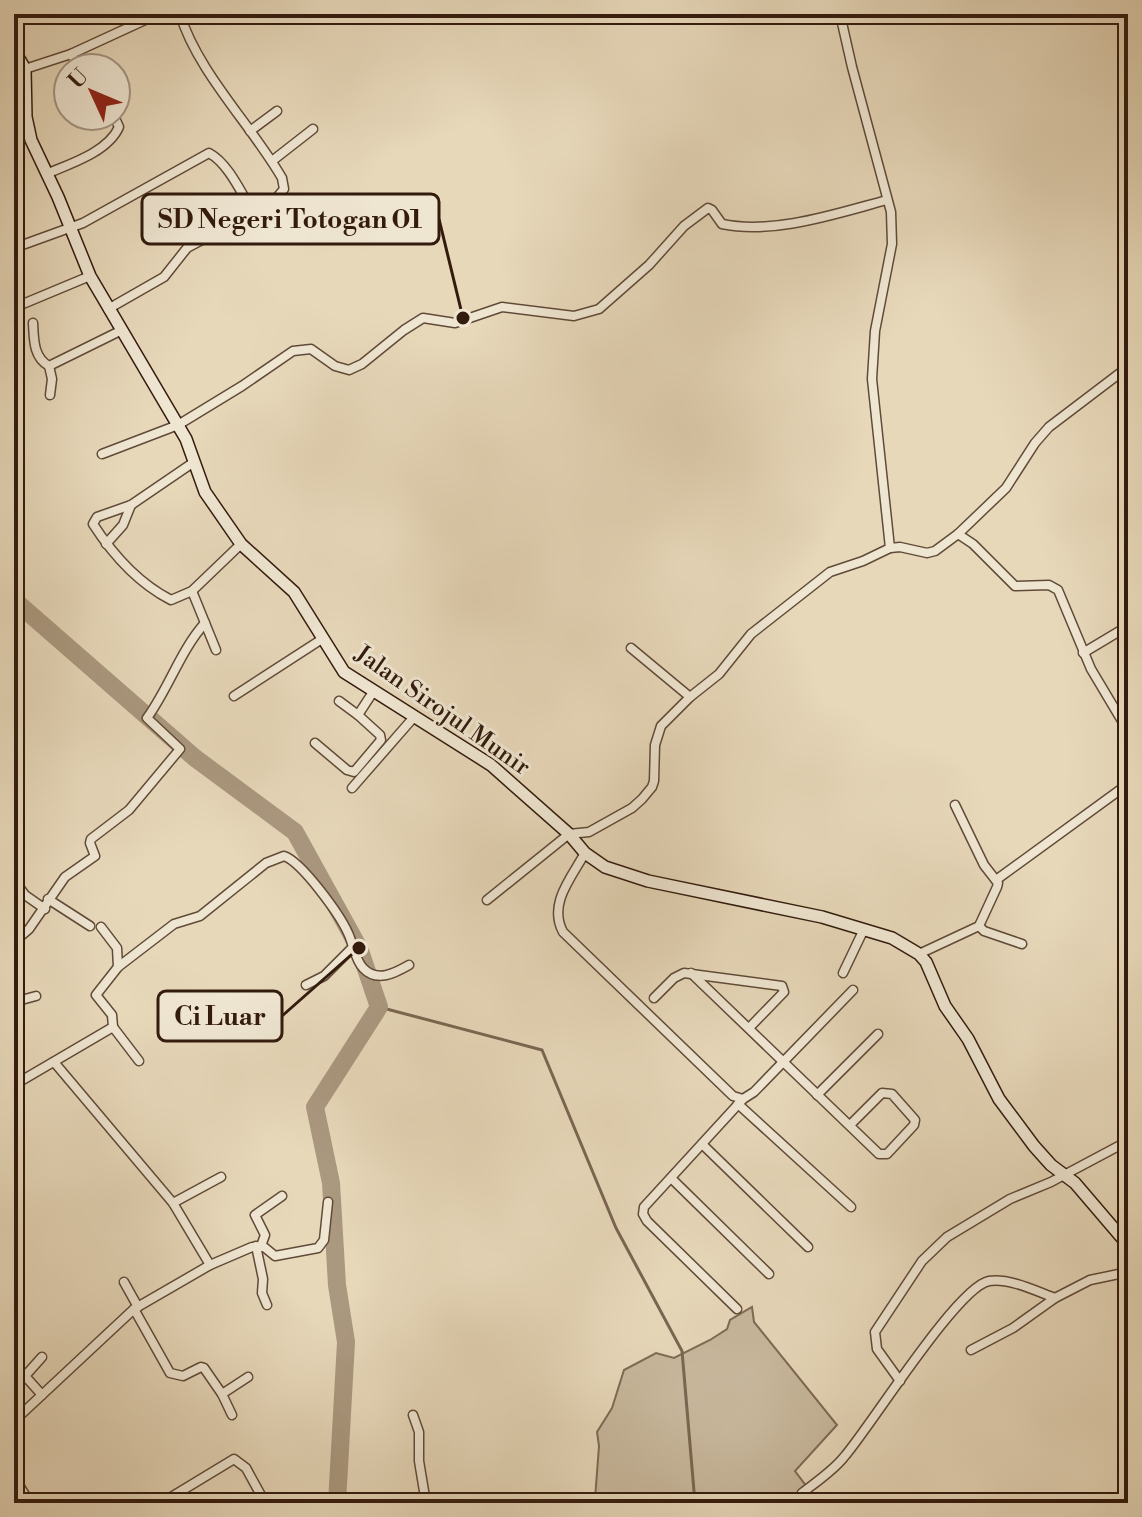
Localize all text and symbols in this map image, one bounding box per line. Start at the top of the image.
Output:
north arrow [52,52,132,132]
text: U [63,64,94,95]
callout: SD Negeri Totogan 01 [142,194,439,244]
text: SD Negeri Totogan 01 [158,204,423,236]
street label: Jalan Sirojul Munir [348,639,536,783]
callout: Ci Luar [158,991,282,1041]
text: Ci Luar [174,1001,266,1033]

